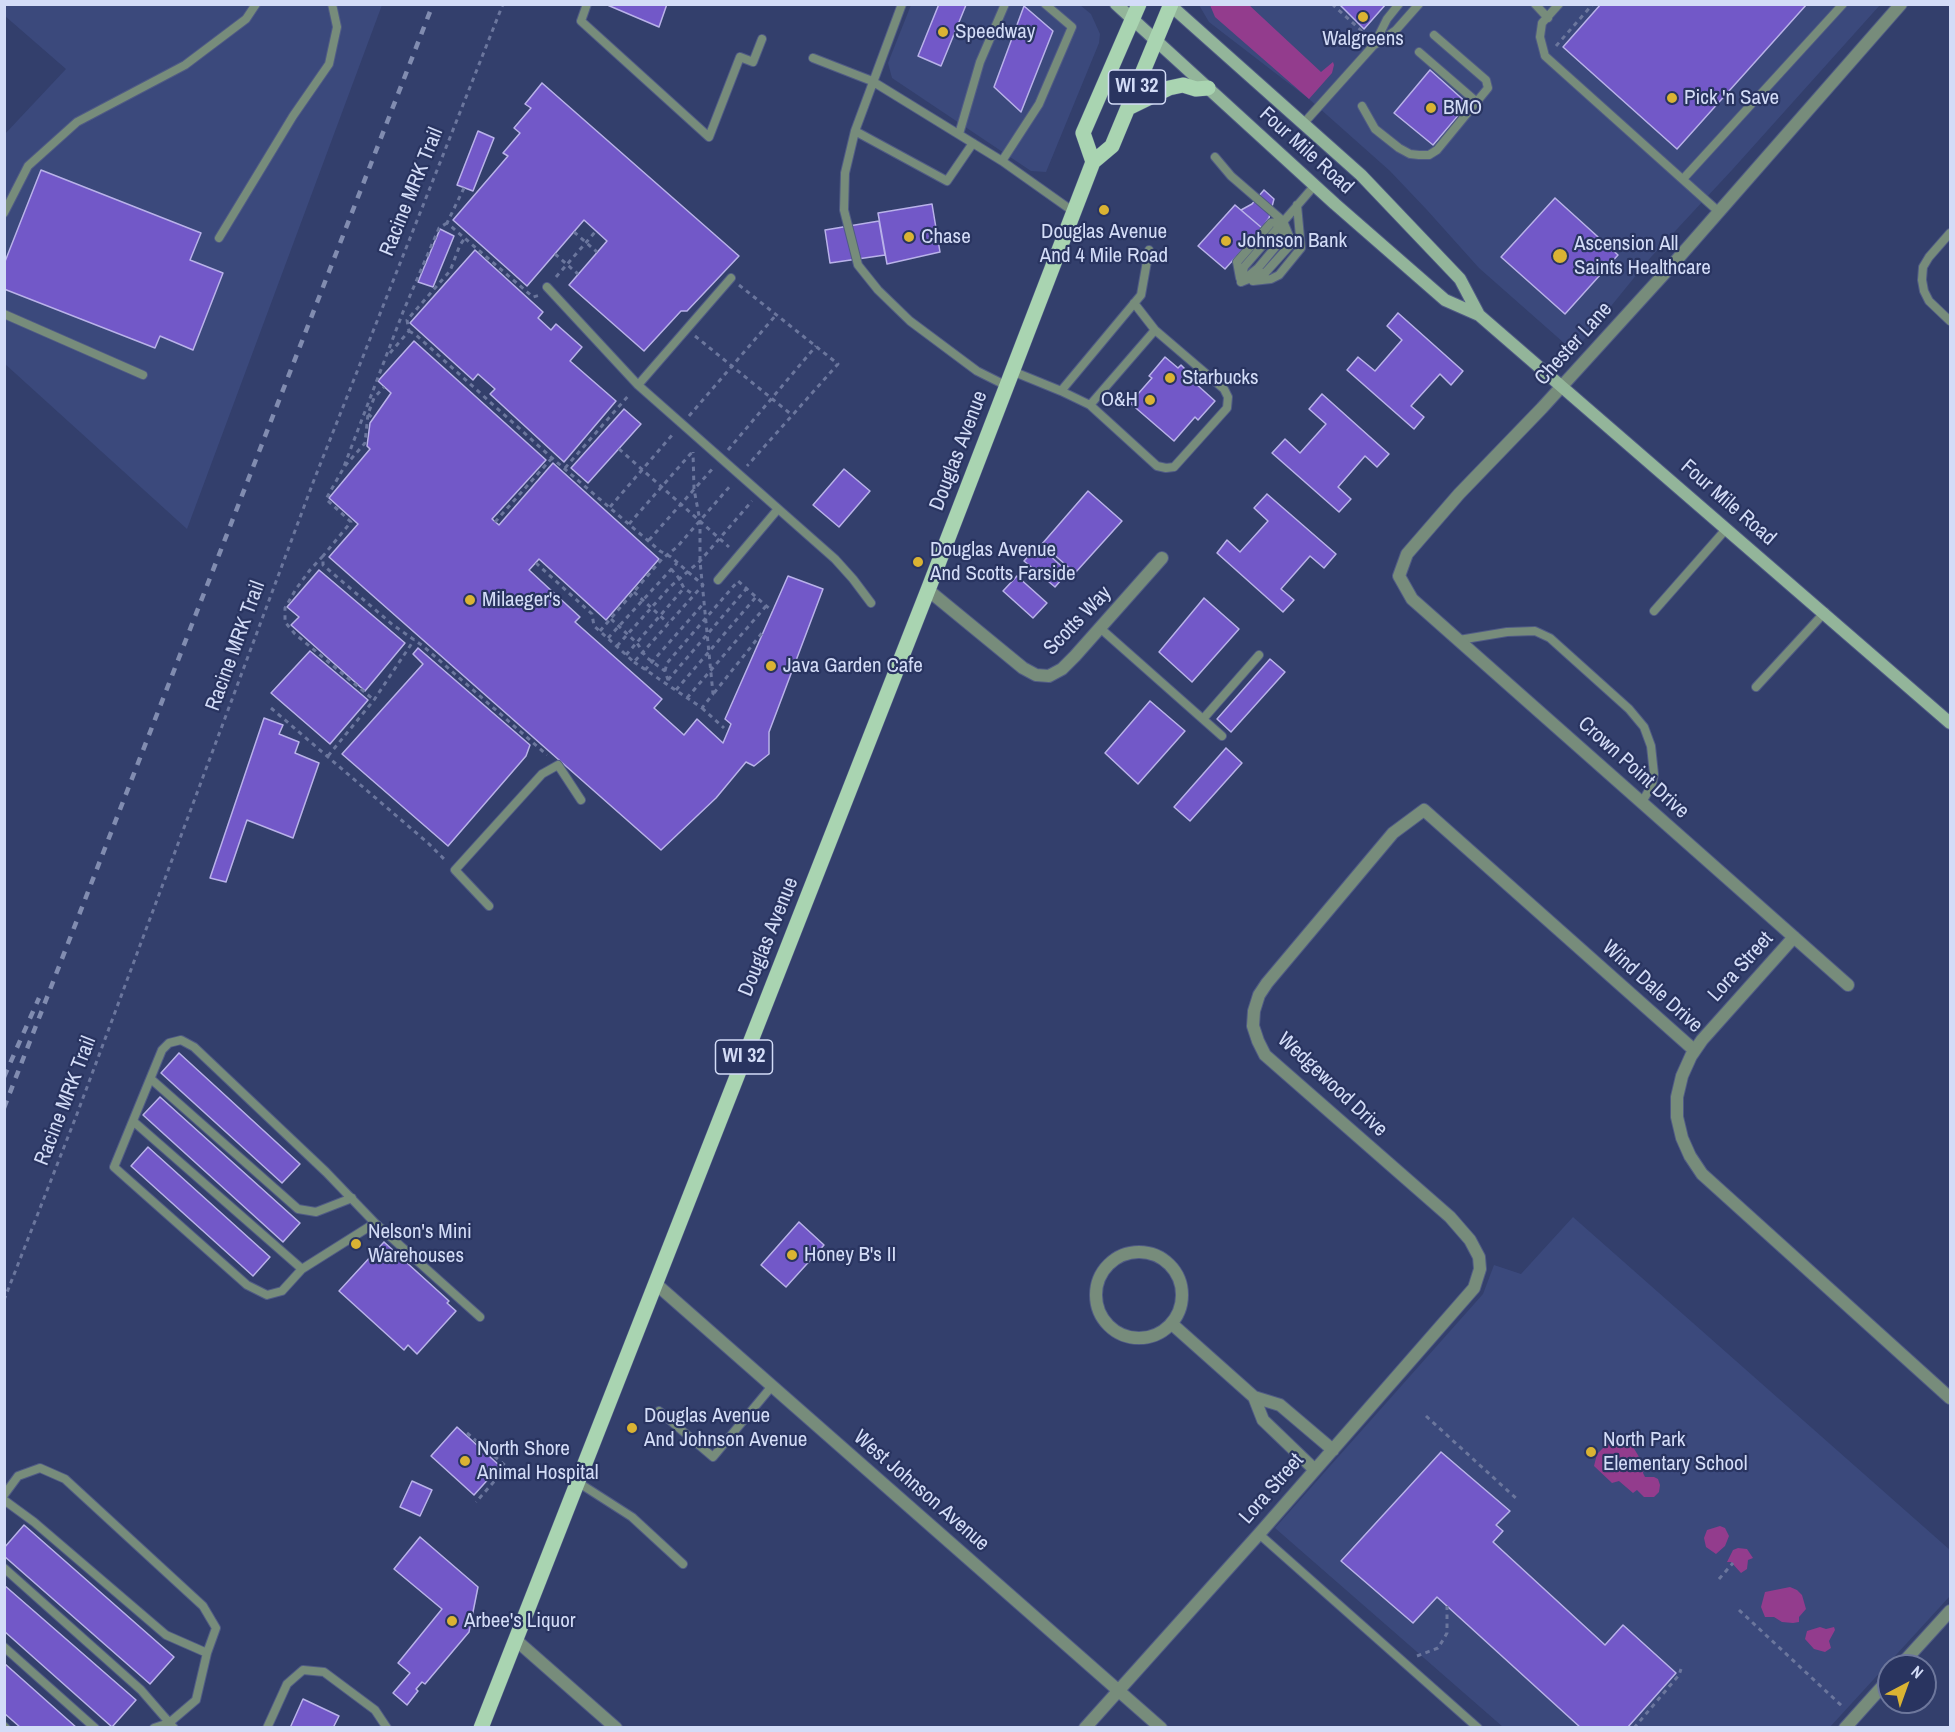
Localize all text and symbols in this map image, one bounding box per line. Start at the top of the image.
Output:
marker: Walgreens [1356,10,1370,24]
place label: Speedway [955,19,1035,45]
marker: Speedway [936,25,950,39]
place label: Walgreens [1322,26,1404,52]
road number: WI 32 [1108,70,1166,104]
place label: Pick 'n Save [1684,85,1779,111]
marker: Pick 'n Save [1665,91,1679,105]
place label: BMO [1443,95,1482,121]
marker: BMO [1424,101,1438,115]
street label: Four Mile Road [1254,102,1358,200]
street label: Racine MRK Trail [375,124,449,260]
marker: Douglas Avenue And 4 Mile Road [1097,203,1111,217]
place label: Douglas Avenue And 4 Mile Road [1040,219,1168,269]
place label: Chase [921,224,971,250]
place label: Johnson Bank [1238,228,1347,254]
marker: Chase [902,230,916,244]
place label: Ascension All Saints Healthcare [1574,231,1711,281]
marker: Johnson Bank [1219,234,1233,248]
marker: Ascension All Saints Healthcare [1551,247,1569,265]
street label: Chester Lane [1530,297,1618,391]
place label: Starbucks [1182,365,1259,391]
marker: Starbucks [1163,371,1177,385]
place label: O&H [1101,387,1138,413]
street label: Douglas Avenue [925,388,993,514]
marker: O&H [1143,393,1157,407]
street label: Four Mile Road [1675,455,1781,551]
place label: Douglas Avenue And Scotts Farside [930,537,1076,587]
marker: Douglas Avenue And Scotts Farside [911,555,925,569]
street label: Racine MRK Trail [201,578,271,714]
street label: Scotts Way [1039,581,1117,661]
place label: Milaeger's [482,587,561,613]
marker: Milaeger's [463,593,477,607]
place label: Java Garden Cafe [783,653,923,679]
marker: Java Garden Cafe [764,659,778,673]
street label: Crown Point Drive [1572,712,1694,824]
street label: Douglas Avenue [734,874,804,1000]
street label: Lora Street [1703,927,1779,1007]
street label: Wind Dale Drive [1597,935,1707,1039]
street label: Wedgewood Drive [1272,1028,1392,1142]
street label: Racine MRK Trail [30,1033,102,1169]
road number: WI 32 [716,1040,772,1074]
place label: Nelson's Mini Warehouses [368,1219,472,1269]
marker: Nelson's Mini Warehouses [349,1237,363,1251]
place label: Honey B's II [804,1242,896,1268]
marker: Honey B's II [785,1248,799,1262]
place label: Douglas Avenue And Johnson Avenue [644,1403,807,1453]
marker: Douglas Avenue And Johnson Avenue [625,1421,639,1435]
street label: West Johnson Avenue [848,1425,994,1557]
place label: North Park Elementary School [1603,1427,1748,1477]
place label: North Shore Animal Hospital [477,1436,599,1486]
marker: North Park Elementary School [1584,1445,1598,1459]
street label: Lora Street [1235,1449,1309,1529]
marker: North Shore Animal Hospital [458,1454,472,1468]
place label: Arbee's Liquor [464,1608,575,1634]
marker: Arbee's Liquor [445,1614,459,1628]
north arrow [1877,1654,1937,1714]
text: N [1907,1661,1928,1683]

